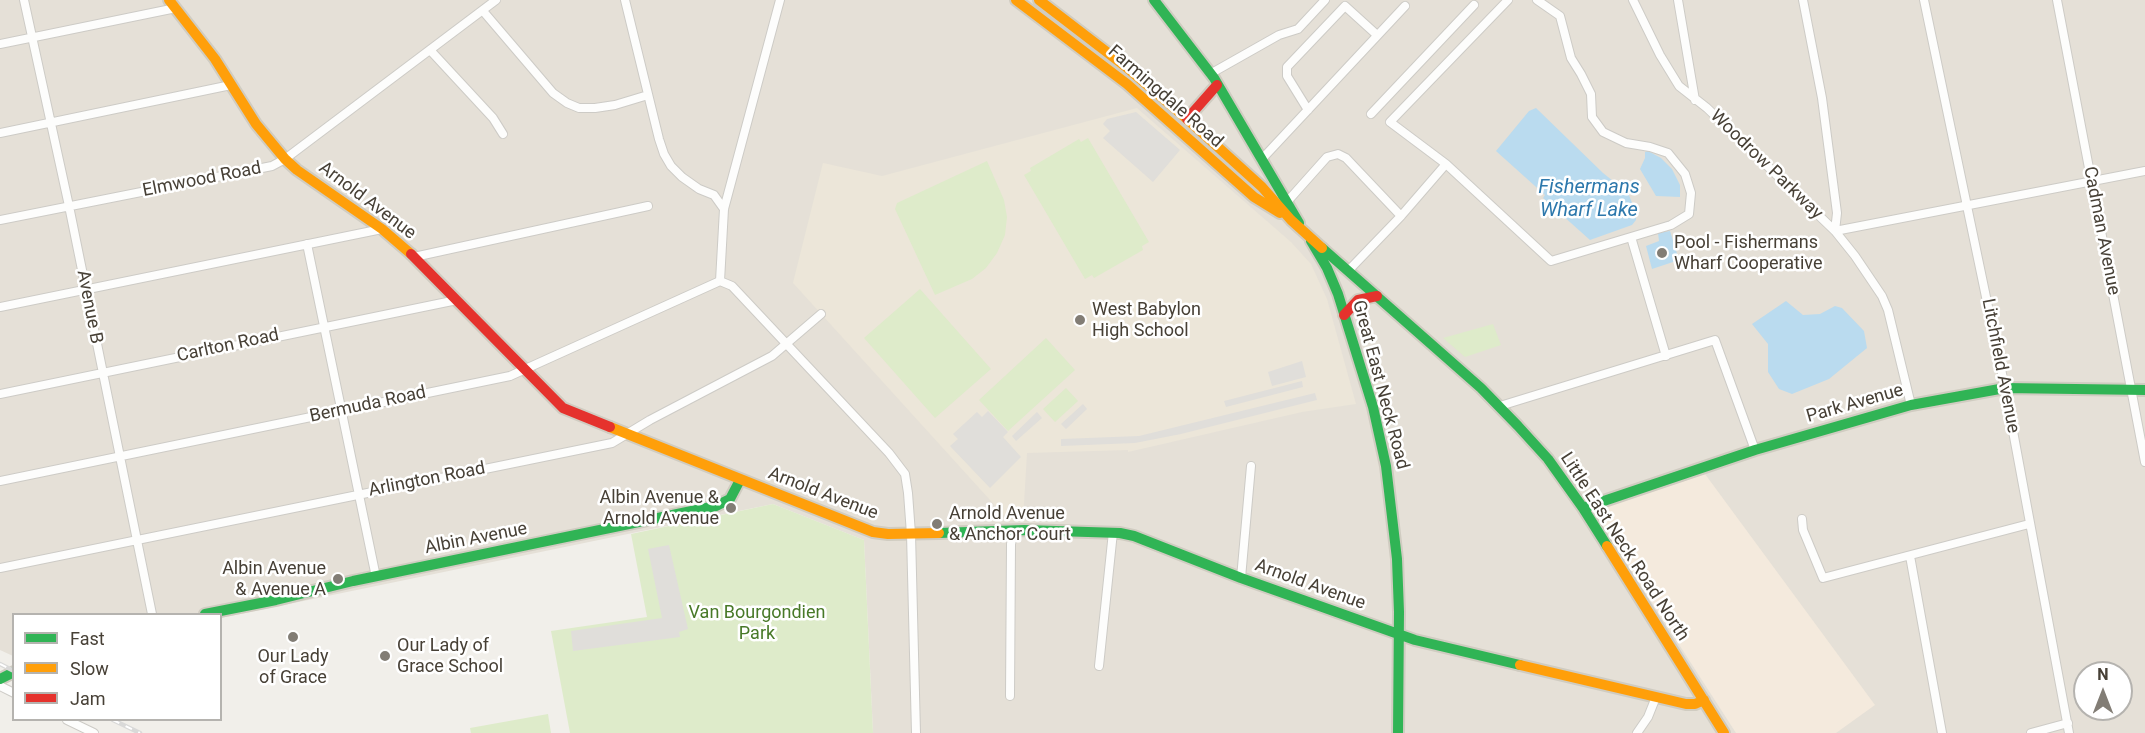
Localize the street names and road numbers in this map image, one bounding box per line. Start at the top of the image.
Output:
street label: Farmingdale Road [1103,41,1227,153]
street label: Woodrow Parkway [1705,106,1827,224]
street label: Arnold Avenue [314,157,420,245]
street label: Elmwood Road [141,158,263,202]
street label: Cadman Avenue [2078,165,2124,297]
street label: Avenue B [71,268,107,346]
street label: Litchfield Avenue [1976,297,2024,435]
street label: Great East Neck Road [1347,298,1413,472]
street label: Carlton Road [175,325,281,367]
street label: Park Avenue [1804,380,1906,428]
street label: Bermuda Road [308,382,428,428]
street label: Little East Neck Road North [1555,449,1693,645]
street label: Arlington Road [367,458,487,502]
street label: Arnold Avenue [765,463,881,525]
street label: Albin Avenue [423,518,529,560]
street label: Arnold Avenue [1252,555,1368,615]

